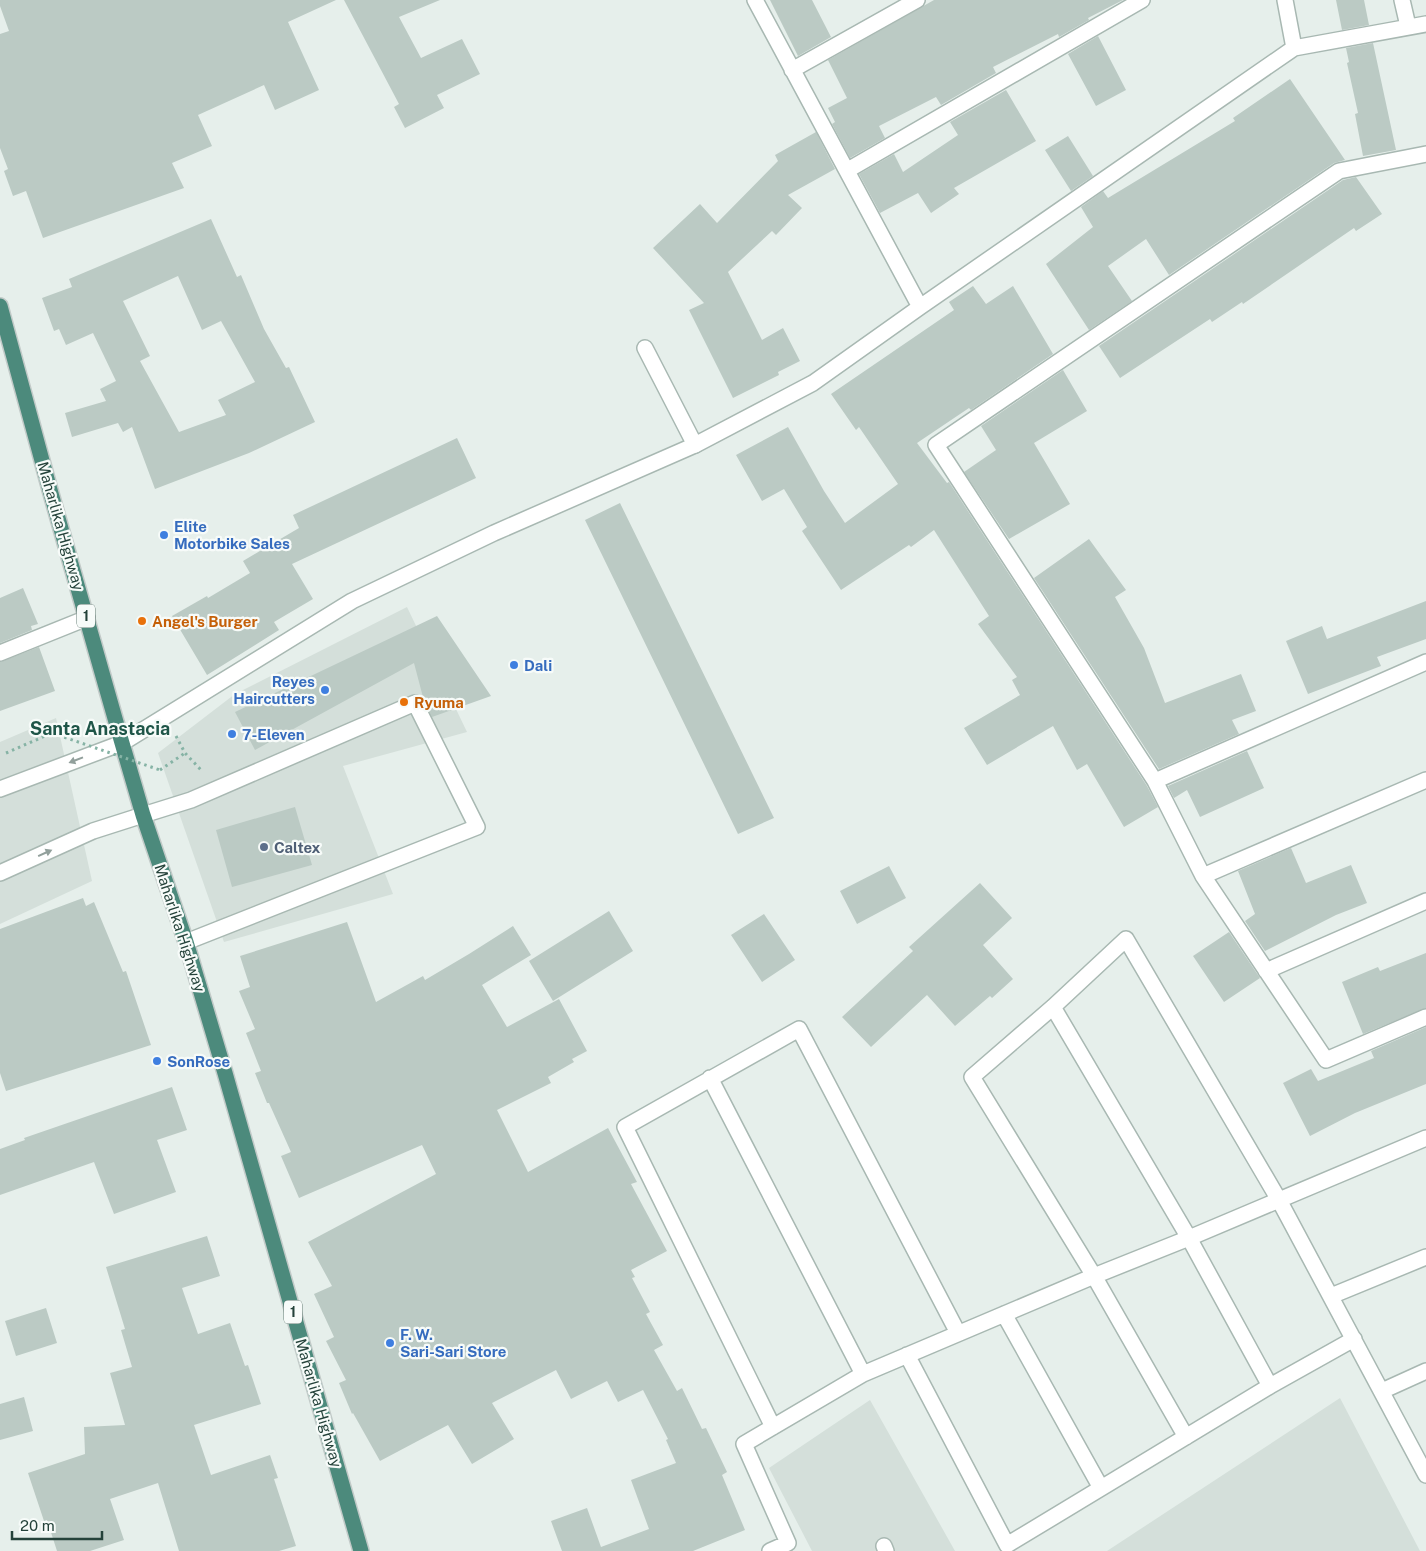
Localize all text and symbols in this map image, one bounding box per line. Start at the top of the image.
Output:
street label: Maharlika Highway [34,460,88,592]
place label: Elite Motorbike Sales [174,518,290,552]
marker: Elite Motorbike Sales [158,529,170,541]
road number: 1 [77,604,95,628]
place label: Angel's Burger [152,613,258,630]
marker: Angel's Burger [136,615,148,627]
place label: Dali [524,657,552,674]
marker: Dali [508,659,520,671]
place label: Reyes Haircutters [233,673,315,707]
marker: Reyes Haircutters [319,684,331,696]
place label: Ryuma [414,694,464,711]
marker: Ryuma [398,696,410,708]
district label: Santa Anastacia [30,718,170,739]
place label: 7-Eleven [242,726,305,743]
marker: 7-Eleven [226,728,238,740]
one-way arrow [68,756,83,764]
place label: Caltex [274,839,320,856]
marker: Caltex [258,841,270,853]
one-way arrow [38,849,52,857]
street label: Maharlika Highway [151,862,209,994]
place label: SonRose [167,1053,230,1070]
marker: SonRose [151,1055,163,1067]
road number: 1 [284,1300,302,1324]
place label: F. W. Sari-Sari Store [400,1326,507,1360]
street label: Maharlika Highway [292,1337,346,1469]
marker: F. W. Sari-Sari Store [384,1337,396,1349]
scale bar [12,1508,102,1540]
text: 20 m [20,1517,55,1534]

